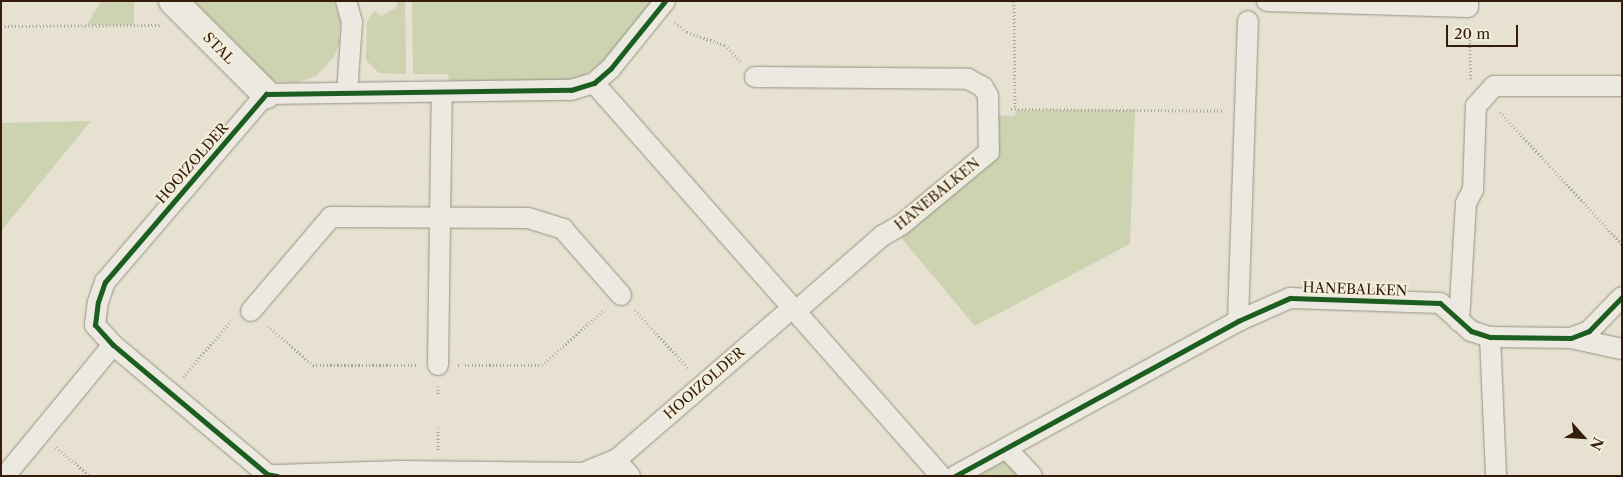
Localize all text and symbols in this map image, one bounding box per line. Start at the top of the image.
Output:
scale bar [1448,15,1520,47]
text: 20 m [1454,24,1490,43]
street label: STAL [200,29,238,67]
street label: HOOIZOLDER [152,119,232,207]
street label: HANEBALKEN [891,155,983,233]
street label: HANEBALKEN [1302,279,1408,299]
street label: HOOIZOLDER [660,343,748,423]
north arrow [1558,412,1608,462]
text: N [1586,434,1607,453]

